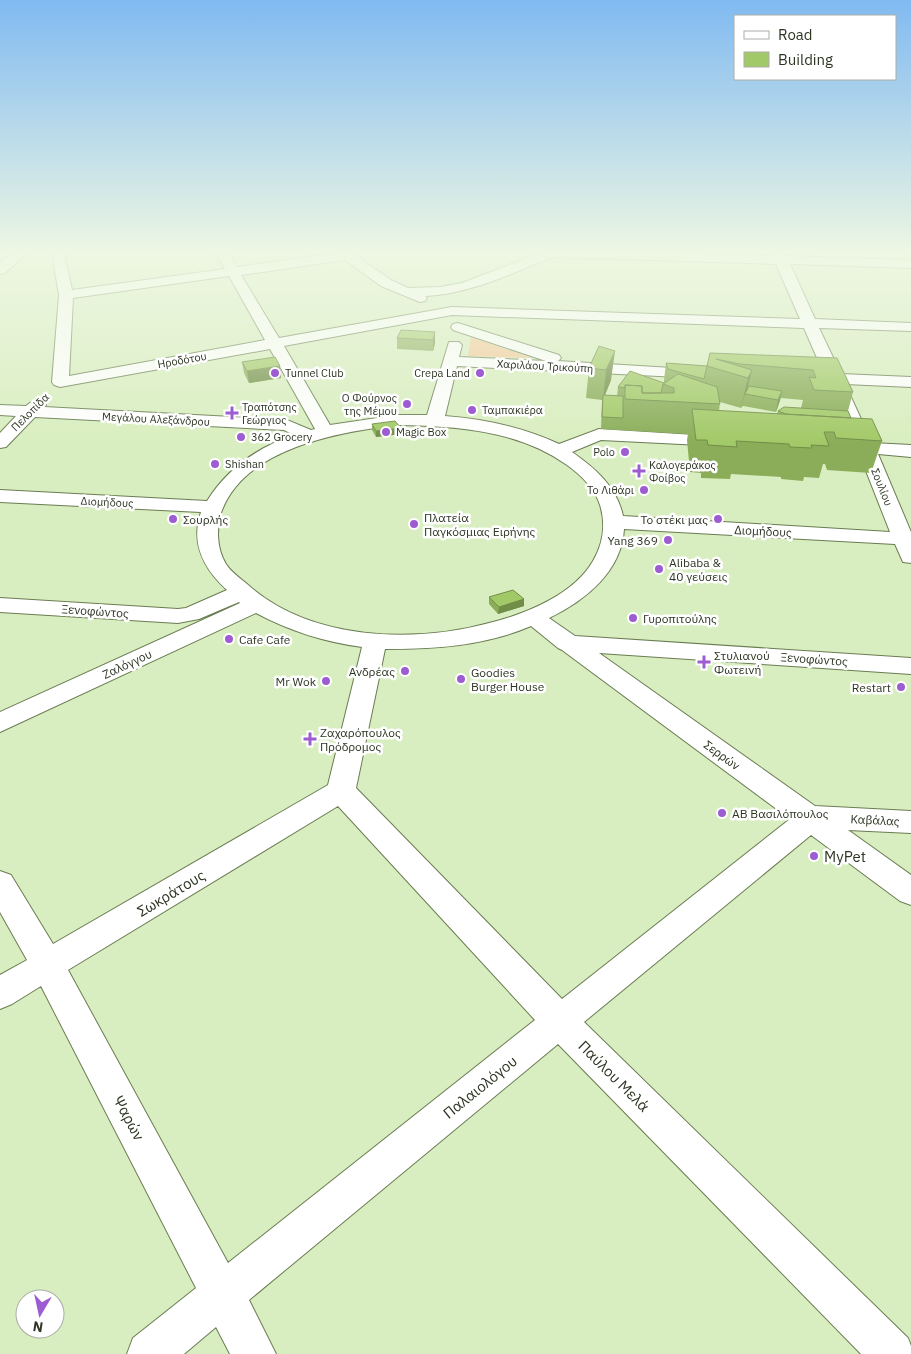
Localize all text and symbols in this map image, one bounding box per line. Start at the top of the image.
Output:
legend [734,15,896,80]
text: Road [778,25,813,44]
text: Building [778,50,833,69]
street label: Ηροδότου [156,349,208,371]
street label: Χαριλάου Τρικούπη [496,356,594,376]
place label: Tunnel Club [285,366,344,380]
place label: Crepa Land [414,366,470,380]
marker: Tunnel Club [269,367,281,379]
marker: Crepa Land [474,367,486,379]
street label: Πελοπίδα [8,390,52,434]
place label: Ο Φούρνος της Μέμου [342,391,397,418]
marker: Ο Φούρνος της Μέμου [401,398,413,410]
place label: Τραπότσης Γεώργιος [242,400,297,427]
place label: Ταμπακιέρα [482,403,543,417]
marker: Ταμπακιέρα [466,404,478,416]
marker: Τραπότσης Γεώργιος [226,407,238,419]
street label: Μεγάλου Αλεξάνδρου [102,409,210,429]
place label: Magic Box [396,425,447,439]
marker: Magic Box [380,426,392,438]
place label: 362 Grocery [251,430,313,444]
marker: 362 Grocery [235,431,247,443]
place label: Polo [593,445,615,459]
marker: Polo [619,446,631,458]
place label: Shishan [225,457,264,471]
marker: Shishan [209,458,221,470]
place label: Καλογεράκος Φοίβος [649,458,716,485]
marker: Καλογεράκος Φοίβος [633,465,645,477]
street label: Σουλίου [868,466,896,508]
place label: Το Λιθάρι [587,483,634,497]
marker: Το Λιθάρι [638,484,650,496]
street label: Διομήδους [80,494,134,510]
place label: Πλατεία Παγκόσμιας Ειρήνης [424,510,536,539]
place label: Σουρλής [183,512,228,527]
place label: Το στέκι μας [640,512,708,527]
marker: Σουρλής [167,513,179,525]
marker: Το στέκι μας [712,513,724,525]
marker: Πλατεία Παγκόσμιας Ειρήνης [408,518,420,530]
street label: Διομήδους [734,522,792,540]
place label: Yang 369 [607,533,658,548]
marker: Yang 369 [662,534,674,546]
place label: Alibaba & 40 γεύσεις [669,555,728,584]
marker: Alibaba & 40 γεύσεις [653,563,665,575]
street label: Ξενοφώντος [61,601,130,621]
place label: Γυροπιτούλης [643,611,717,626]
marker: Γυροπιτούλης [627,612,639,624]
place label: Cafe Cafe [239,632,291,647]
marker: Cafe Cafe [223,633,235,645]
street label: Ζαλόγγου [100,646,154,682]
place label: Στυλιανού Φωτεινή [714,648,770,677]
street label: Ξενοφώντος [780,649,849,669]
marker: Στυλιανού Φωτεινή [698,656,710,668]
place label: Ανδρέας [349,664,395,679]
marker: Ανδρέας [399,665,411,677]
place label: Goodies Burger House [471,665,545,694]
marker: Goodies Burger House [455,673,467,685]
place label: Mr Wok [275,674,317,689]
marker: Mr Wok [320,675,332,687]
place label: Restart [852,680,891,695]
marker: Restart [895,681,907,693]
place label: Ζαχαρόπουλος Πρόδρομος [320,725,401,754]
marker: Ζαχαρόπουλος Πρόδρομος [304,733,316,745]
street label: Σερρών [701,737,743,773]
place label: ΑΒ Βασιλόπουλος [732,806,829,821]
marker: ΑΒ Βασιλόπουλος [716,807,728,819]
street label: Καβάλας [850,811,900,829]
place label: MyPet [824,847,866,866]
marker: MyPet [808,850,820,862]
street label: Σωκράτους [134,865,208,921]
street label: Παύλου Μελά [574,1036,654,1116]
street label: Παλαιολόγου [439,1051,521,1123]
street label: Ψαρών [109,1092,149,1144]
north arrow [15,1289,65,1339]
text: N [32,1317,44,1337]

